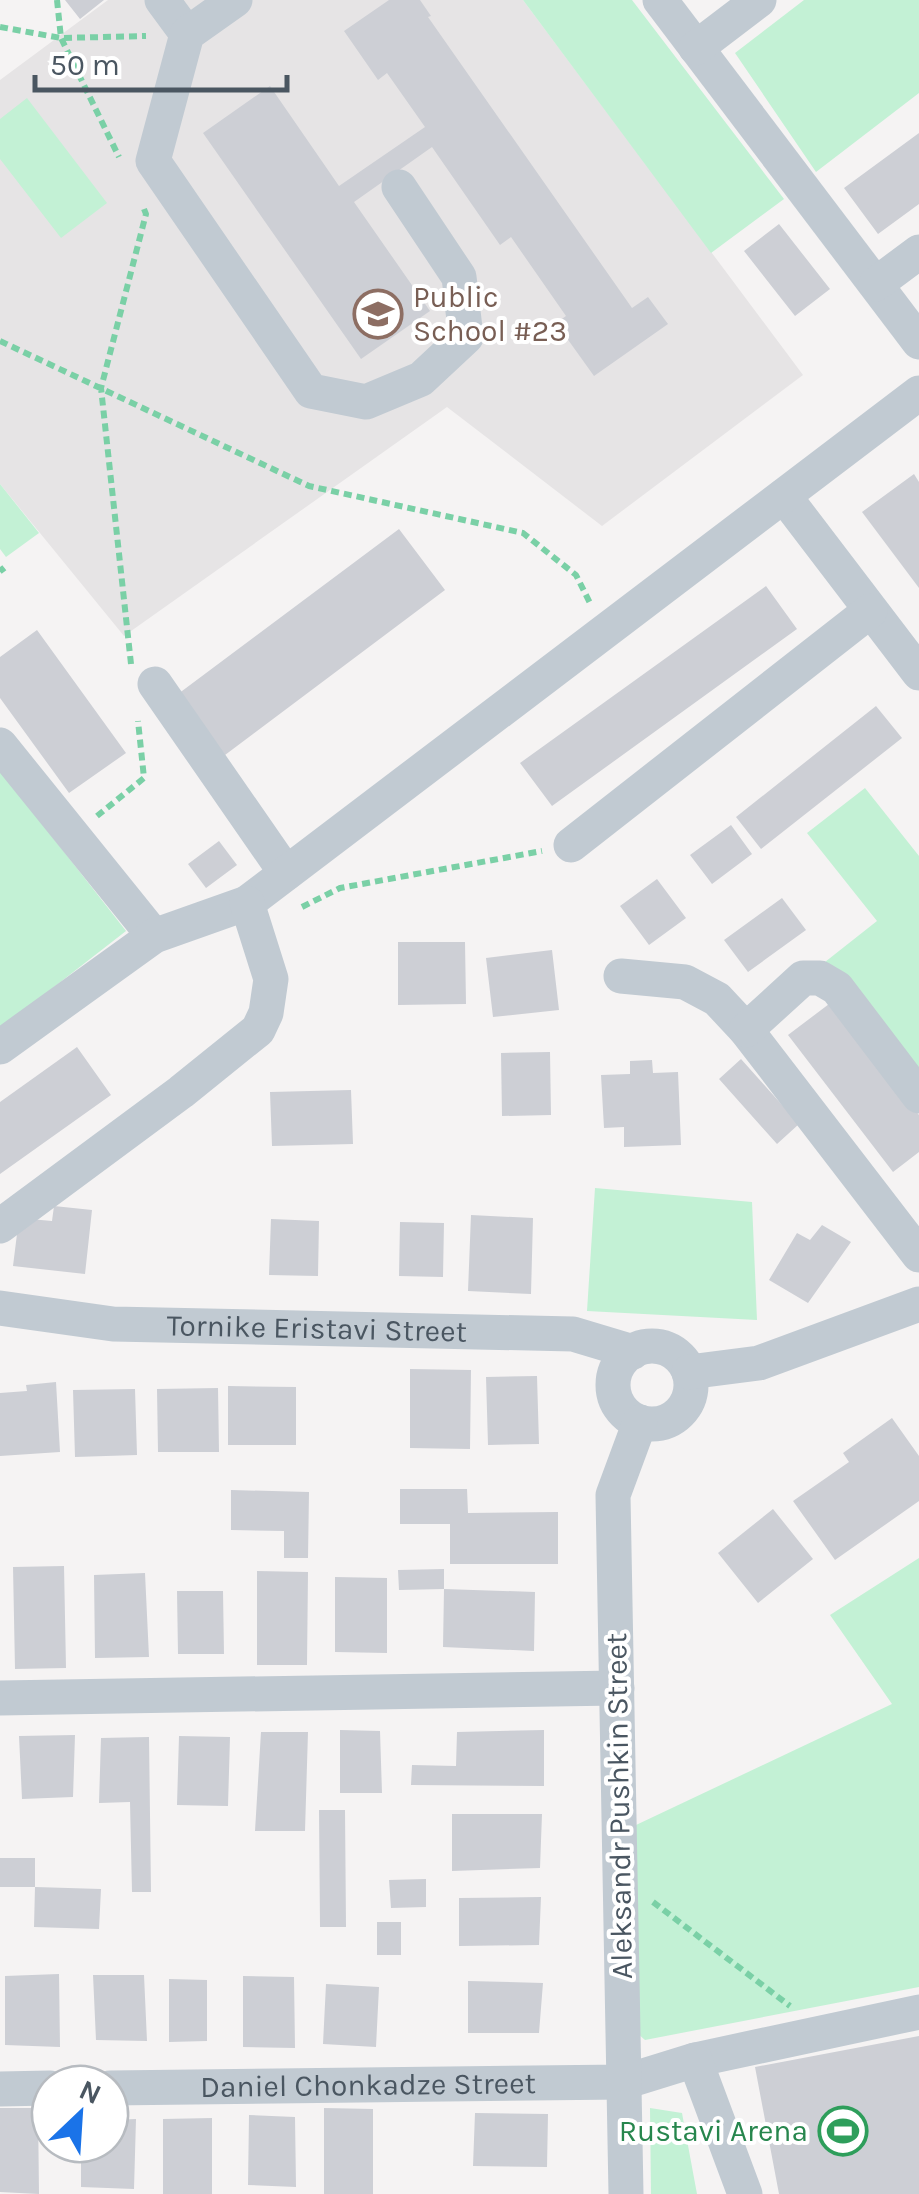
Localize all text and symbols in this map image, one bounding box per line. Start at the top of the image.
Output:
scale bar [35,30,288,92]
text: 50 m [50,47,120,83]
place label: Public School #23 [413,279,567,349]
school or university icon: Public School #23 [352,288,404,340]
street label: Tornike Eristavi Street [166,1307,467,1350]
street label: Aleksandr Pushkin Street [598,1633,640,1979]
north arrow [30,2064,130,2164]
street label: Daniel Chonkadze Street [200,2065,536,2105]
text: N [74,2073,106,2111]
sports icon: Rustavi Arena [817,2105,869,2157]
place label: Rustavi Arena [619,2113,808,2149]

